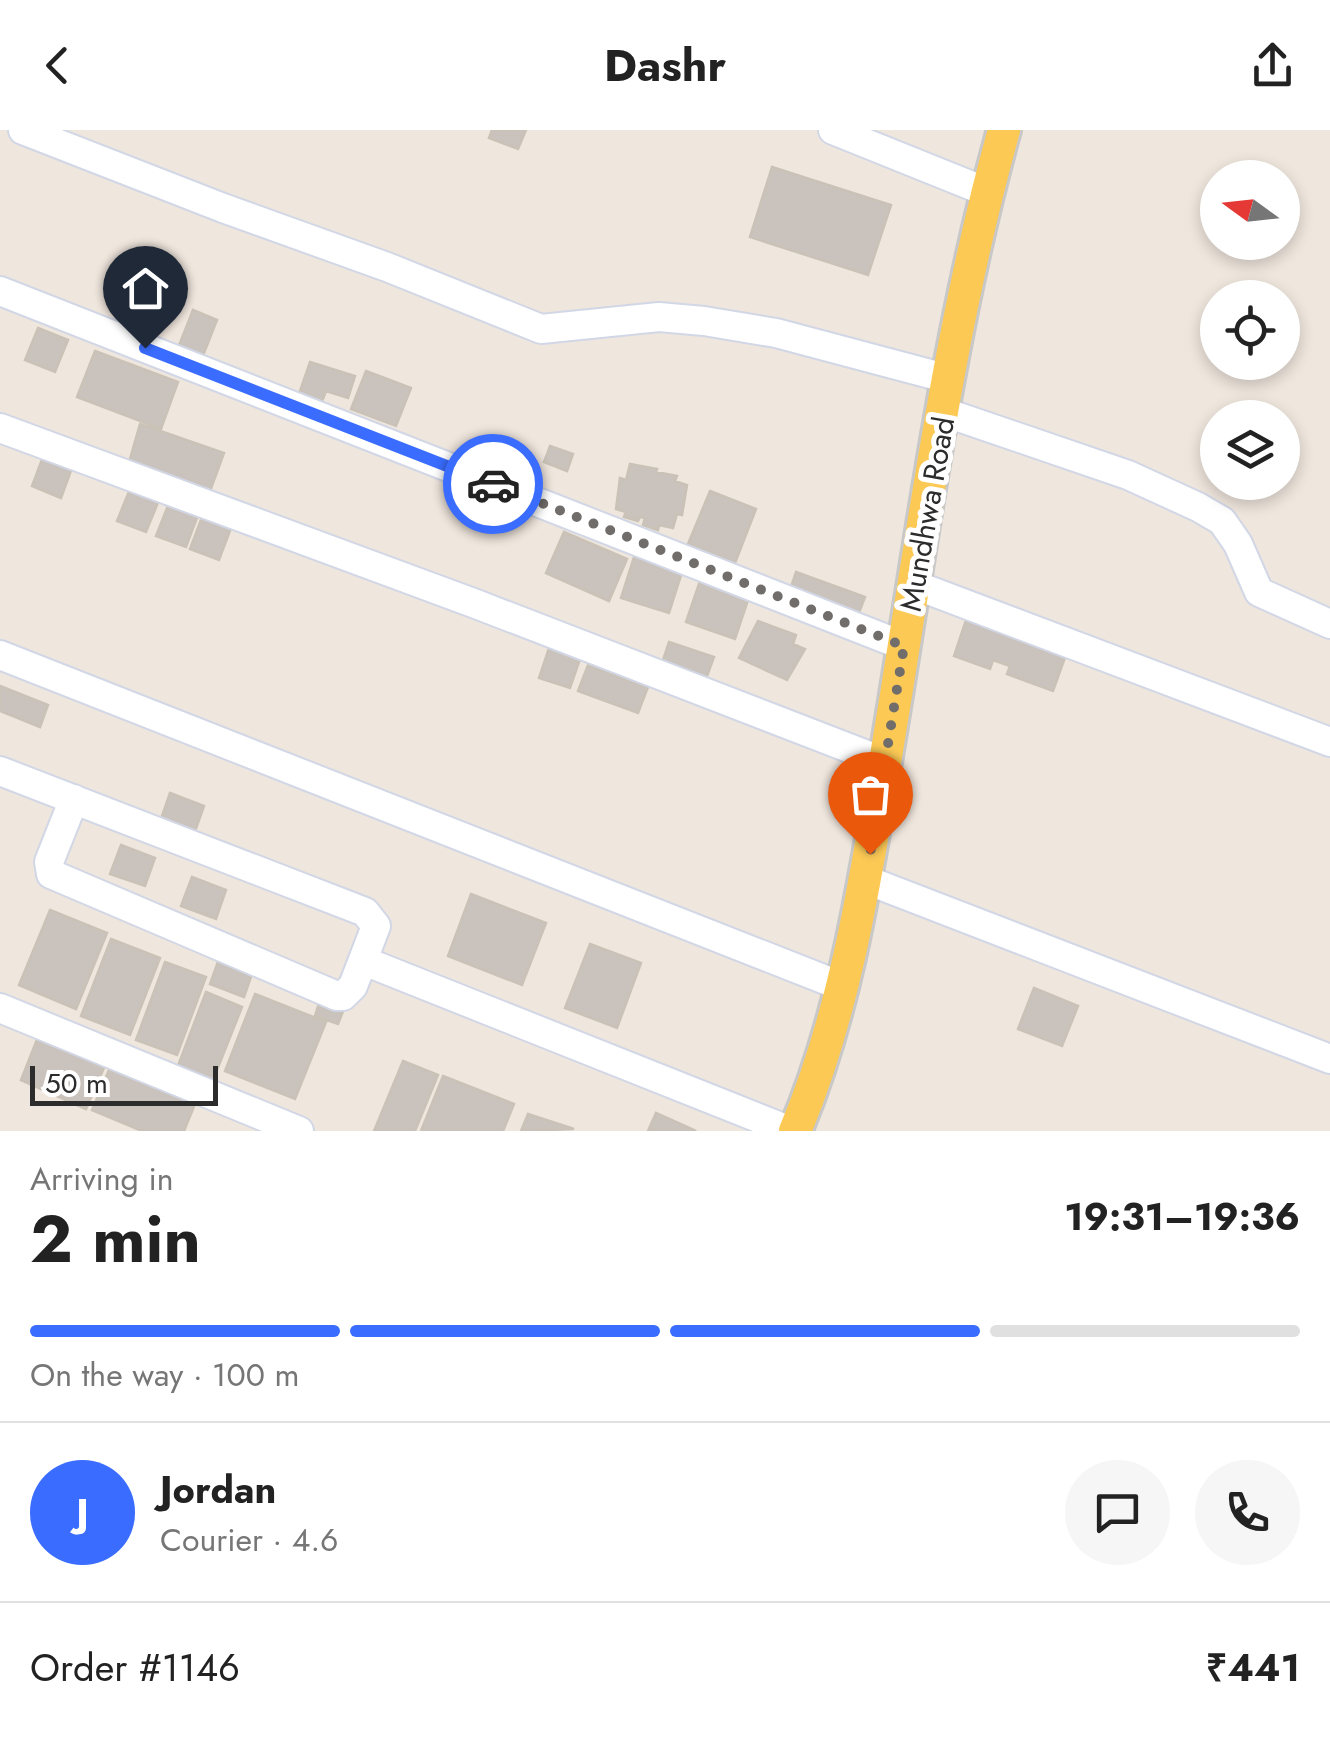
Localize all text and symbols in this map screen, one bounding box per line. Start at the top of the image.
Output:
text: Dashr [604,33,726,98]
icon: back [30,38,85,93]
icon: share [1245,38,1300,93]
north arrow [1200,160,1300,260]
map controls [1200,160,1300,500]
pin [103,246,188,349]
icon: home [118,261,173,316]
button: locate [1200,280,1300,380]
button: layers [1200,400,1300,500]
street label: Mundhwa Road [889,413,965,615]
courier [443,434,543,534]
icon: car [466,457,521,512]
pin [828,752,913,855]
icon: bag [843,767,898,822]
scale bar [30,1061,218,1106]
text: 50 m [45,1063,108,1104]
text: Arriving in [30,1156,174,1202]
text: 19:31–19:36 [1064,1189,1300,1244]
text: 2 min [30,1192,201,1286]
text: On the way · 100 m [30,1352,299,1398]
button: chat [1065,1460,1170,1565]
button: phone [1195,1460,1300,1565]
text: Jordan [160,1462,276,1517]
text: J [76,1485,89,1540]
text: Courier · 4.6 [160,1517,338,1563]
text: Order #1146 [30,1640,240,1695]
text: ₹441 [1206,1640,1300,1695]

